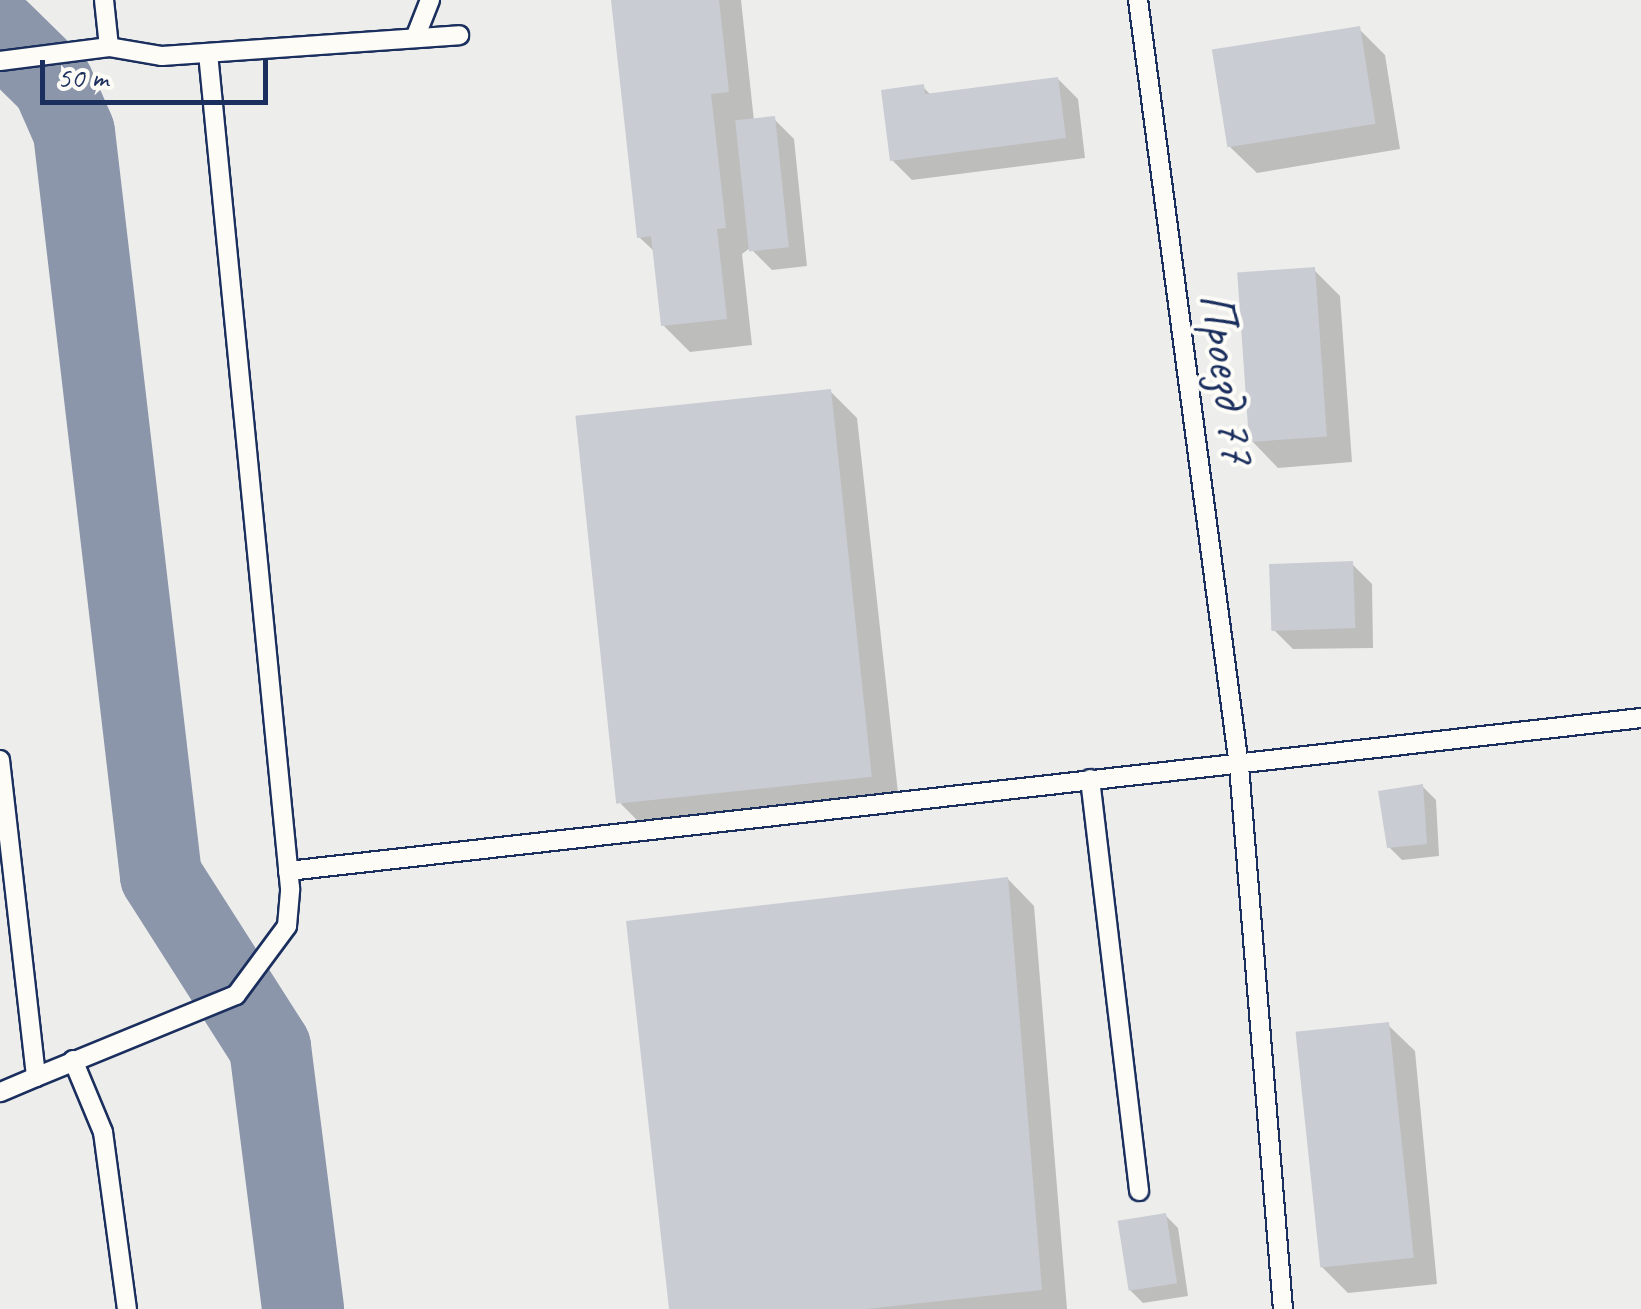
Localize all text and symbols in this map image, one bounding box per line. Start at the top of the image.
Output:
scale bar [45,40,272,102]
text: 50 m [57,58,108,96]
street label: Проезд 77 [1186,289,1270,467]

